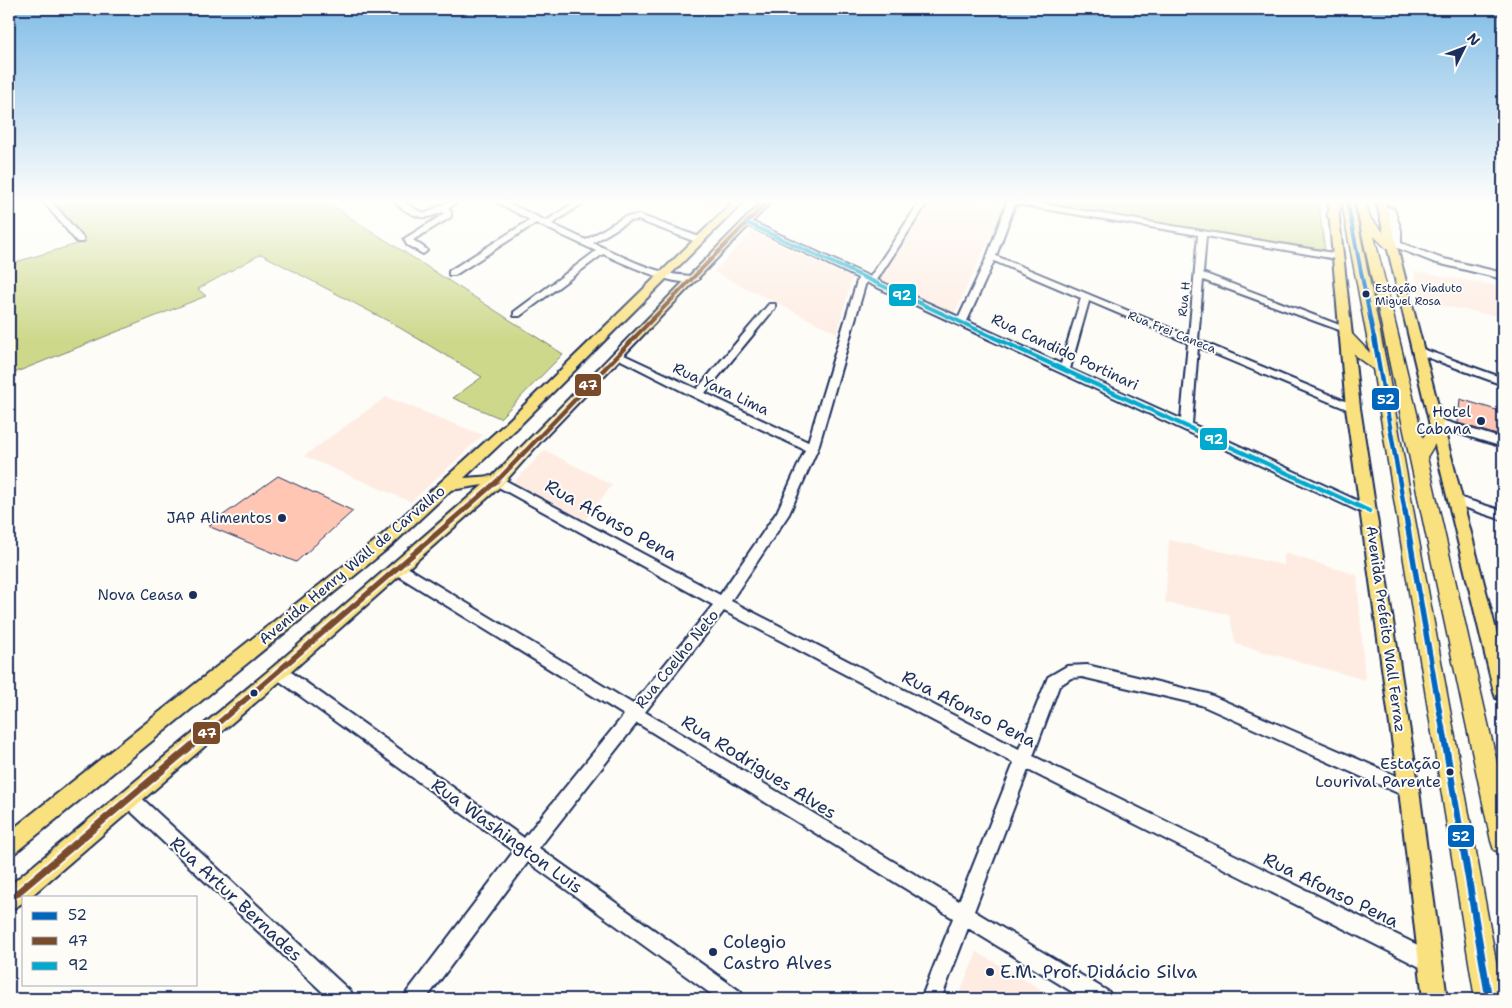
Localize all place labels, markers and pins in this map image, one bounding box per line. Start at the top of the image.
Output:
place label: Estação Viaduto Miguel Rosa [1375,281,1462,309]
marker: Estação Viaduto Miguel Rosa [1361,289,1371,299]
place label: Hotel Cabana [1416,402,1472,439]
marker: Hotel Cabana [1475,415,1487,427]
place label: JAP Alimentos [166,508,272,528]
marker: JAP Alimentos [276,512,288,524]
place label: Nova Ceasa [98,585,184,605]
marker: Nova Ceasa [187,589,199,601]
unlabelled marker [249,688,259,698]
place label: Estação Lourival Parente [1315,753,1441,792]
marker: Estação Lourival Parente [1445,767,1455,777]
place label: Colegio Castro Alves [723,930,832,975]
marker: Colegio Castro Alves [707,946,719,958]
place label: E.M. Prof. Didácio Silva [1000,960,1197,984]
marker: E.M. Prof. Didácio Silva [984,966,996,978]

